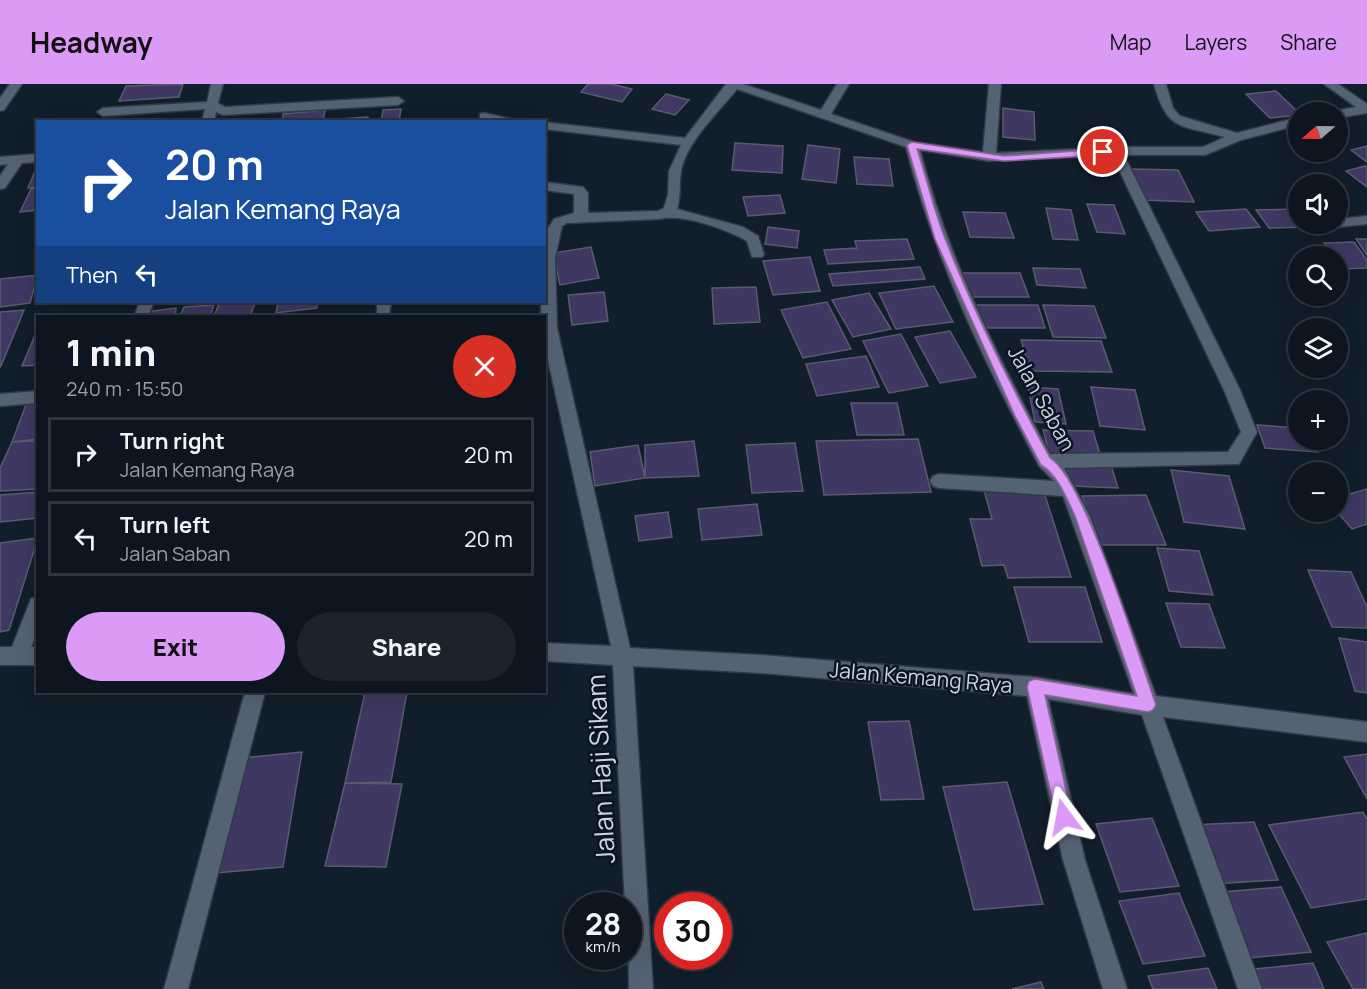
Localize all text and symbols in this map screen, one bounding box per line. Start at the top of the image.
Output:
text: Headway [30,23,153,61]
text: Map [1110,28,1151,56]
text: Layers [1184,28,1247,56]
text: Share [1280,28,1337,56]
north arrow [1288,102,1348,162]
map controls [1288,102,1348,522]
pin [1077,126,1128,177]
text: 20 m [165,135,264,193]
icon: arrive [1086,135,1119,168]
icon: right [66,144,144,222]
button: sound [1288,174,1348,234]
text: Jalan Kemang Raya [165,190,401,227]
button: search [1288,246,1348,306]
icon: left [130,258,163,291]
text: Then [66,260,118,290]
button: layers [1288,318,1348,378]
text: 1 min [66,328,156,377]
button: close [453,335,516,398]
street label: Jalan Saban [1002,341,1082,455]
text: 240 m · 15:50 [66,375,184,402]
button: + [1288,390,1348,450]
text: Turn right [120,426,225,456]
icon: right [69,438,102,471]
text: 20 m [464,440,513,470]
text: Jalan Kemang Raya [120,456,295,483]
button: − [1288,462,1348,522]
text: Turn left [120,510,210,540]
icon: left [69,522,102,555]
text: 20 m [464,524,513,554]
text: Jalan Saban [120,540,230,567]
button: Exit [66,612,285,681]
button: Share [297,612,516,681]
street label: Jalan Kemang Raya [828,655,1014,699]
street label: Jalan Haji Sikam [577,674,623,864]
position arrow [1032,785,1096,849]
speed limit sign: 30 [654,892,732,970]
text: 28 [585,903,621,944]
text: km/h [586,936,620,957]

